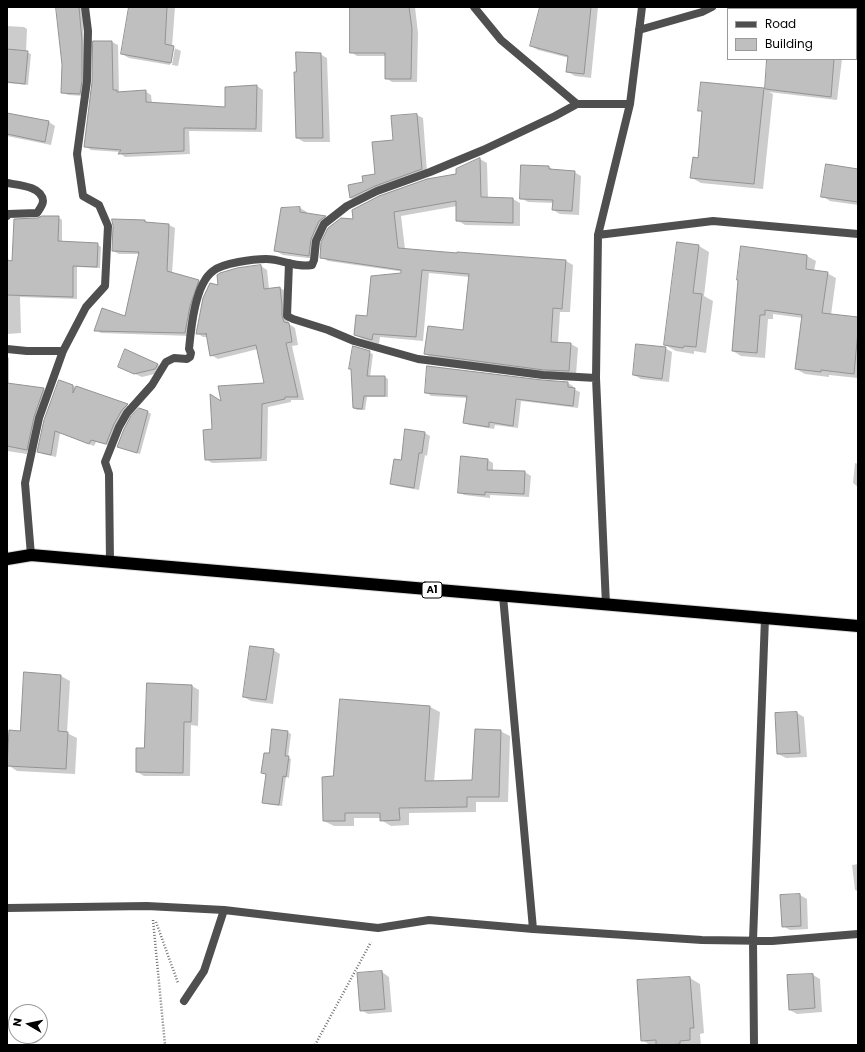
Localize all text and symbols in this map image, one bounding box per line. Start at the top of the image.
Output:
legend [727,8,857,60]
text: Road [765,15,796,32]
text: Building [765,35,813,52]
road number: A1 [422,582,442,598]
north arrow [8,1004,48,1044]
text: N [9,1017,26,1028]

